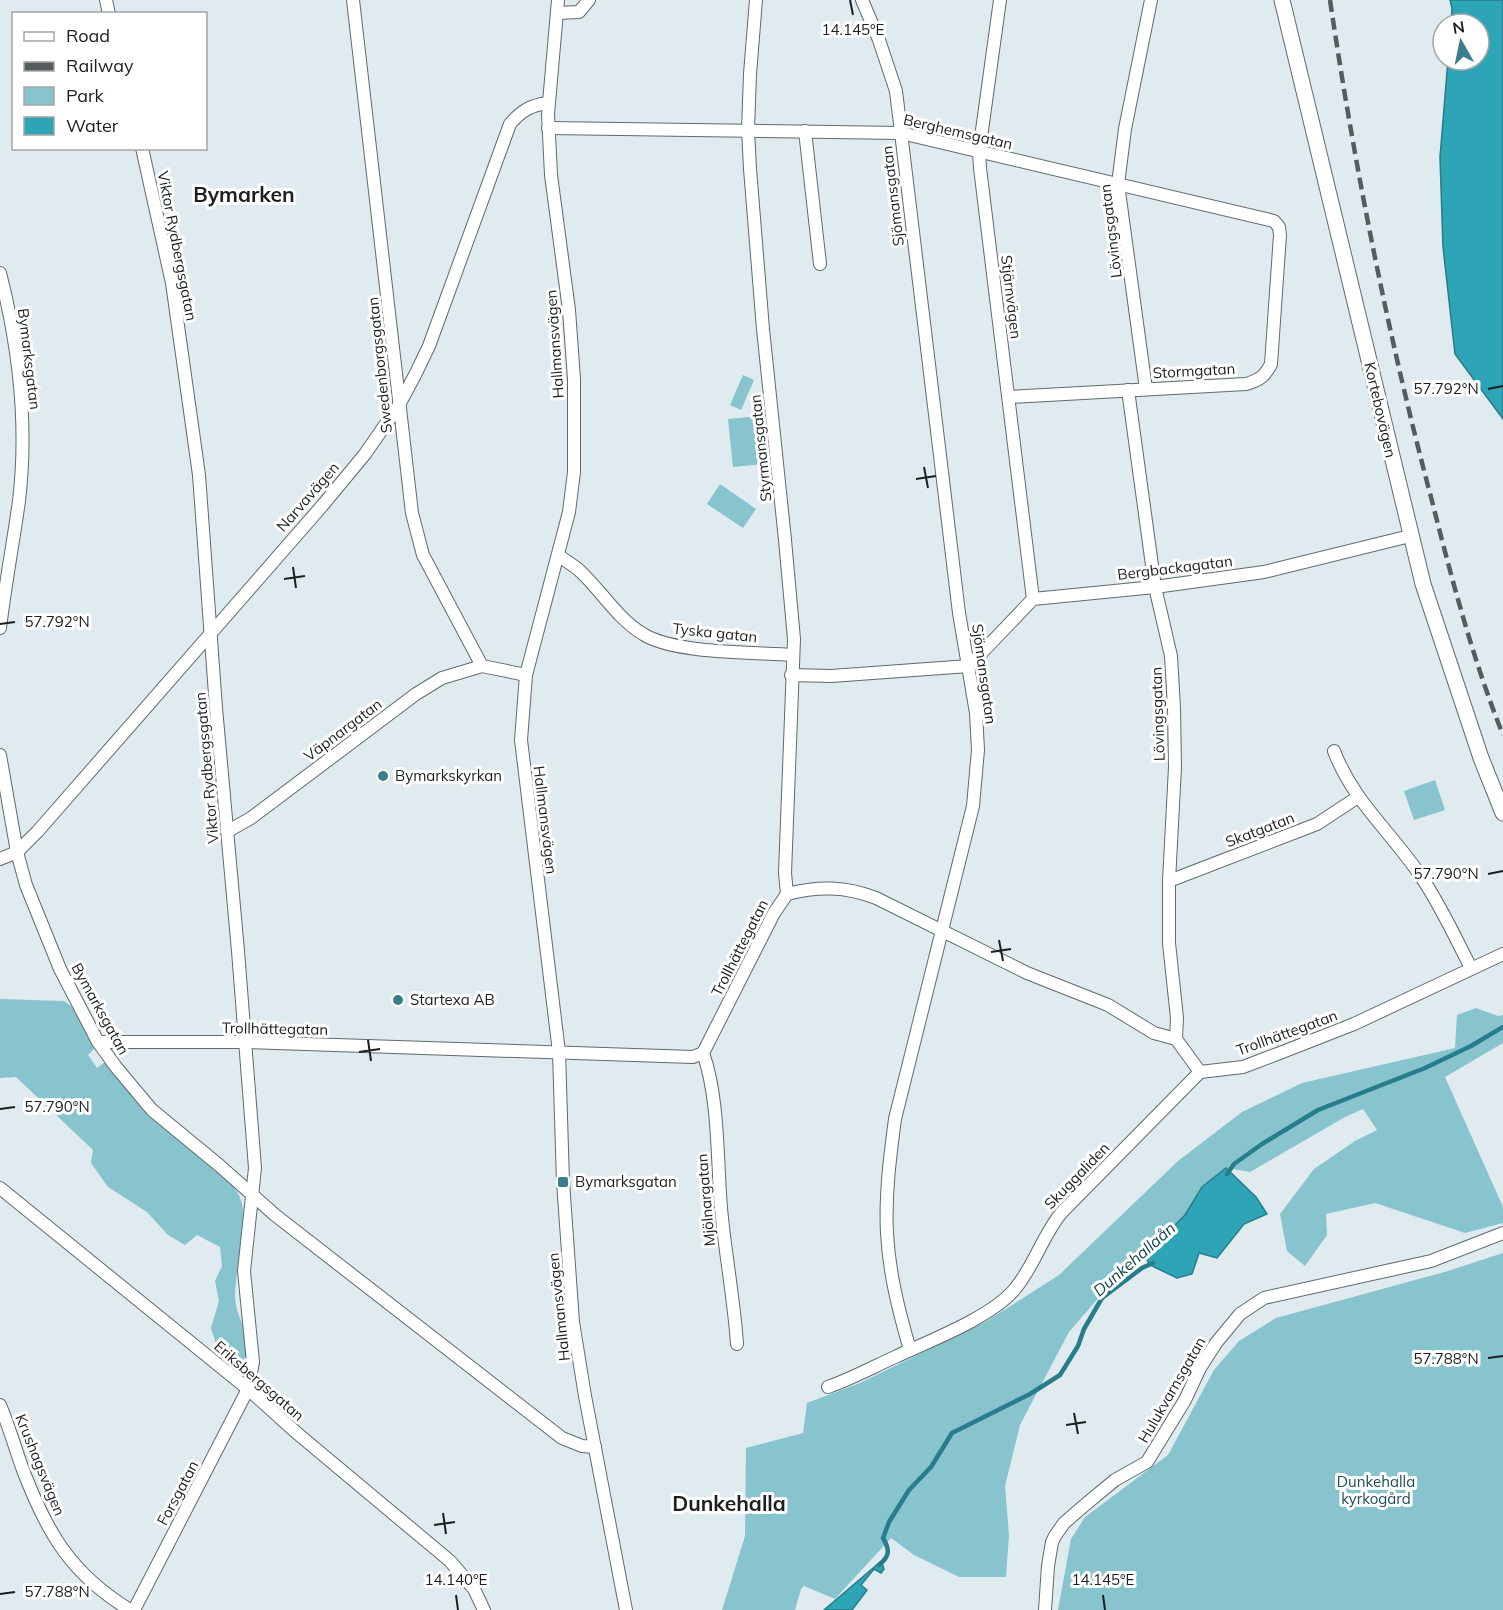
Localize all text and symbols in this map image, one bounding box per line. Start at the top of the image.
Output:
legend [12,12,207,150]
north arrow [1431,12,1491,72]
text: N [1451,16,1466,38]
text: 14.145°E [822,20,885,39]
text: Road [66,24,110,47]
text: Railway [66,54,134,77]
text: Park [66,84,105,107]
street label: Berghemsgatan [902,110,1015,153]
text: Water [66,114,119,137]
street label: Sjömansgatan [877,145,908,247]
street label: Viktor Rydbergsgatan [154,169,201,322]
district label: Bymarken [193,181,295,207]
street label: Lövingsgatan [1095,183,1126,279]
street label: Stjärnvägen [997,254,1026,340]
street label: Hallmansvägen [541,289,568,399]
street label: Swedenborgsgatan [363,296,396,434]
street label: Bymarksgatan [14,307,45,411]
street label: Stormgatan [1152,359,1236,382]
street label: Kortebovägen [1360,360,1401,460]
text: 57.792°N [1413,379,1479,398]
street label: Styrmansgatan [745,394,776,503]
street label: Narvavägen [272,458,343,535]
street label: Bergbackagatan [1116,551,1234,584]
text: 57.792°N [24,612,90,631]
street label: Tyska gatan [672,619,758,646]
street label: Sjömansgatan [968,623,1001,725]
street label: Lövingsgatan [1146,666,1169,762]
street label: Viktor Rydbergsgatan [190,692,223,845]
street label: Väpnargatan [300,694,385,765]
street label: Hallmansvägen [529,765,562,875]
place label: Bymarkskyrkan [395,766,502,785]
marker: Bymarkskyrkan [376,769,390,783]
street label: Skatgatan [1223,808,1297,851]
text: 57.790°N [1413,864,1479,883]
street label: Trollhättegatan [707,896,772,999]
street label: Bymarksgatan [67,960,133,1058]
place label: Startexa AB [410,990,495,1009]
marker: Startexa AB [391,993,405,1007]
street label: Trollhättegatan [1234,1005,1340,1060]
street label: Trollhättegatan [222,1018,328,1039]
text: 57.790°N [24,1097,90,1116]
street label: Skuggaliden [1040,1138,1113,1213]
street label: Mjölnargatan [692,1153,719,1247]
place label: Bymarksgatan [575,1172,677,1191]
marker: Bymarksgatan [556,1175,570,1189]
water label: Dunkehallaån [1089,1218,1179,1300]
street label: Hallmansvägen [543,1252,574,1362]
street label: Hulukvarnsgatan [1133,1333,1210,1446]
street label: Eriksbergsgatan [210,1336,308,1425]
text: 57.788°N [1413,1349,1479,1368]
street label: Krushagsvägen [11,1411,70,1519]
street label: Forsgatan [153,1457,203,1528]
park label: Dunkehalla kyrkogård [1337,1472,1415,1508]
district label: Dunkehalla [672,1490,786,1516]
text: 14.140°E [425,1570,488,1589]
text: 14.145°E [1072,1570,1135,1589]
text: 57.788°N [24,1582,90,1601]

